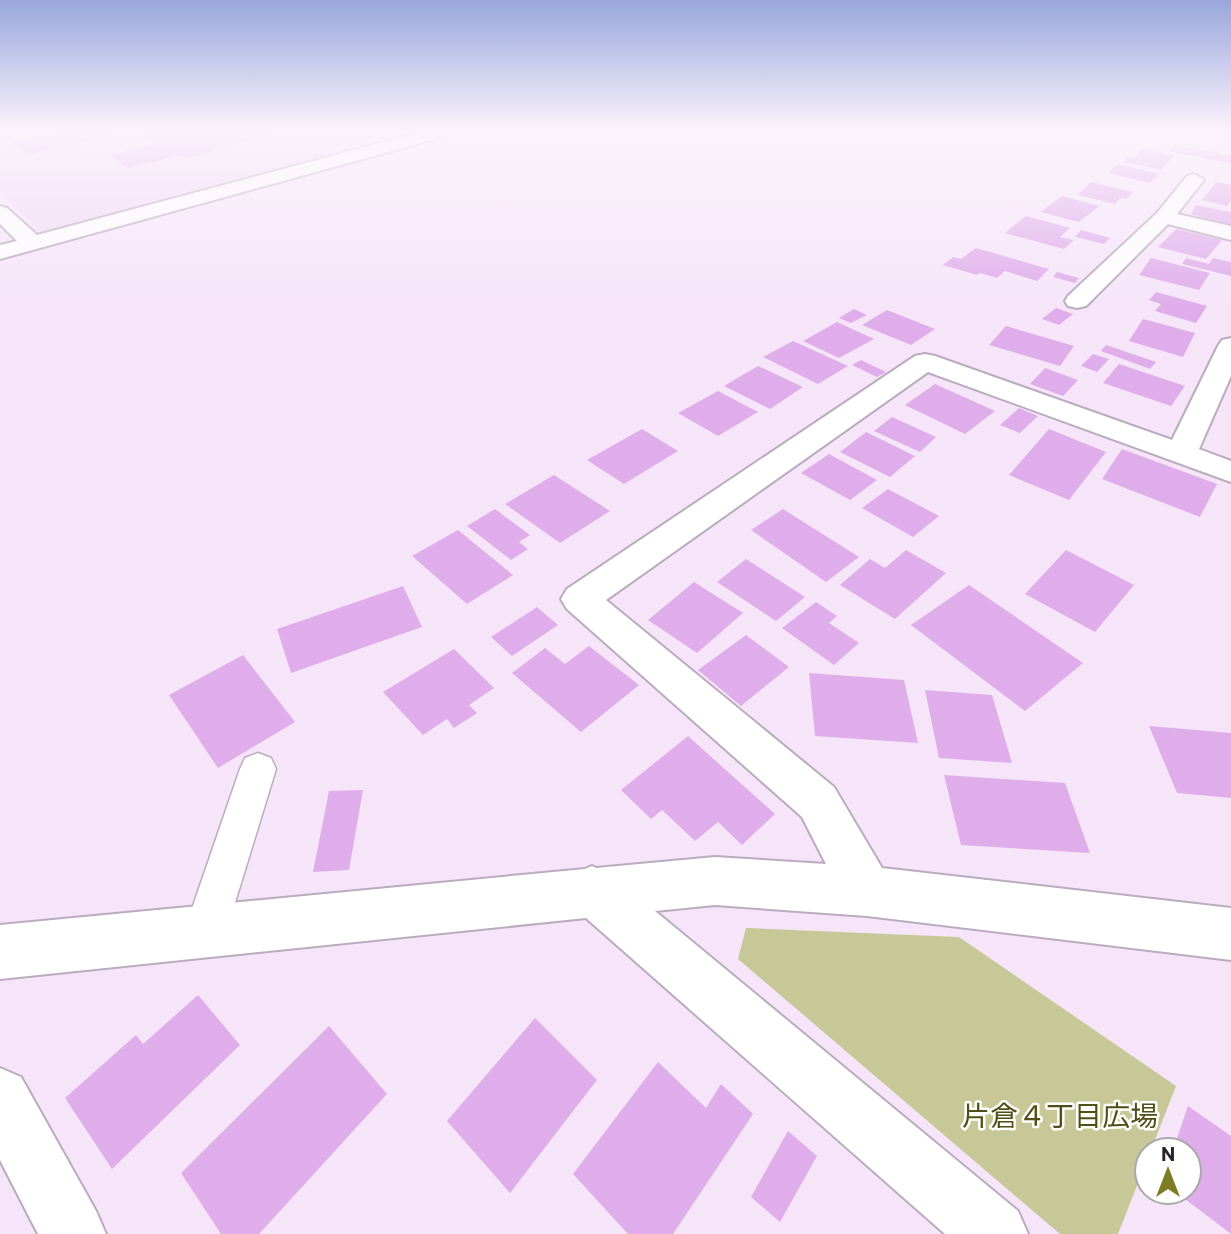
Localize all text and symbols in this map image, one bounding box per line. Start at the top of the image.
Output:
park label: 片倉４丁目広場 [962,1098,1158,1132]
north arrow [1133,1136,1203,1206]
text: N [1161,1142,1175,1165]

